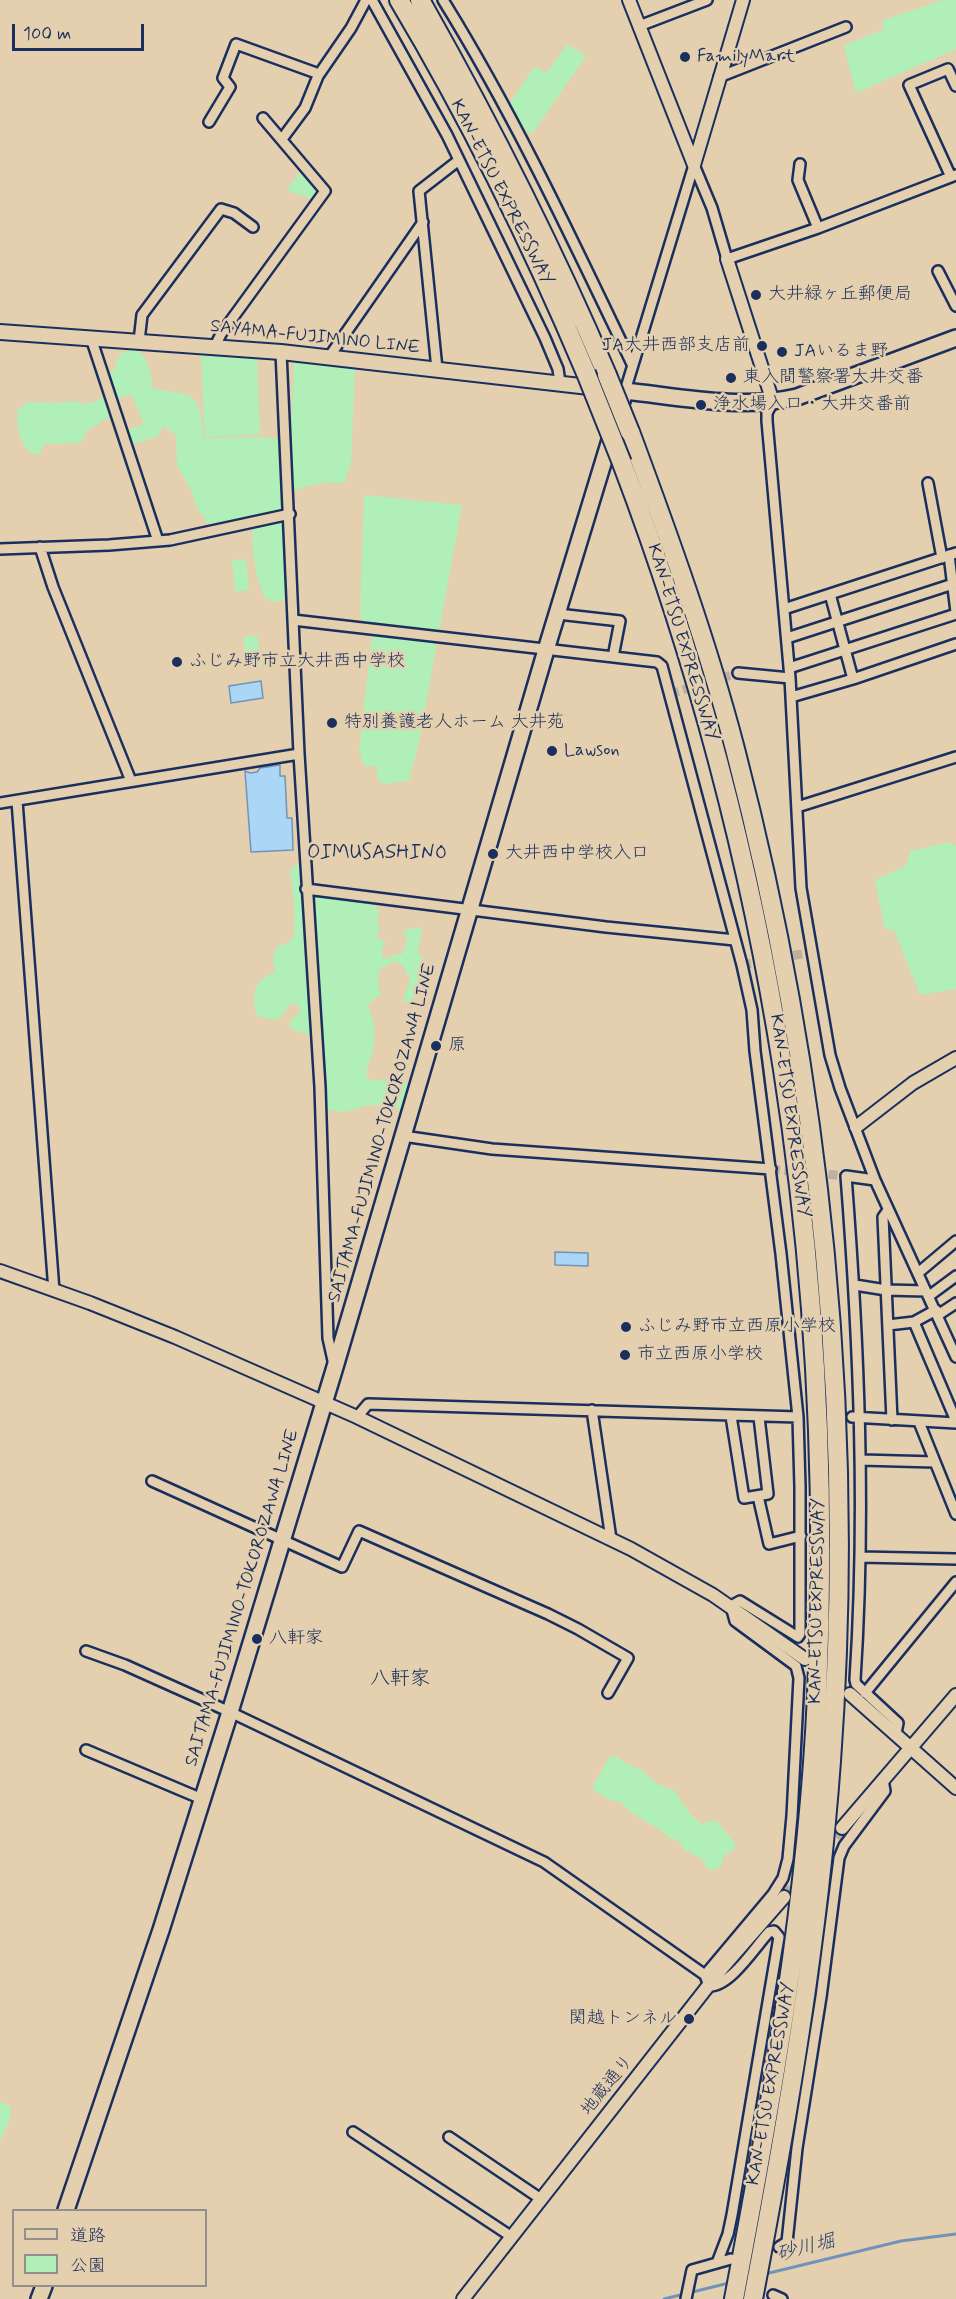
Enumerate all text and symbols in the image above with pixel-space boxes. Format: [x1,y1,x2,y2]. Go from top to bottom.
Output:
scale bar [15,12,147,50]
text: 100 m [23,22,71,46]
place label: FamilyMart [697,46,795,68]
marker: FamilyMart [678,50,692,64]
street label: KAN-ETSU EXPRESSWAY [445,96,557,290]
place label: 大井緑ヶ丘郵便局 [768,284,912,306]
marker: 大井緑ヶ丘郵便局 [749,288,763,302]
street label: SAYAMA-FUJIMINO LINE [209,316,421,360]
place label: JA大井西部支店前 [602,335,750,357]
marker: JA大井西部支店前 [755,339,769,353]
place label: JAいるま野 [794,341,888,363]
marker: JAいるま野 [775,345,789,359]
place label: 東入間警察署大井交番 [743,367,923,389]
marker: 東入間警察署大井交番 [724,371,738,385]
place label: 浄水場入口・大井交番前 [713,394,911,416]
marker: 浄水場入口・大井交番前 [694,398,708,412]
street label: KAN-ETSU EXPRESSWAY [642,541,722,745]
place label: ふじみ野市立大井西中学校 [189,651,405,673]
marker: ふじみ野市立大井西中学校 [170,655,184,669]
place label: 特別養護老人ホーム 大井苑 [344,712,565,734]
marker: 特別養護老人ホーム 大井苑 [325,716,339,730]
place label: Lawson [564,740,620,762]
marker: Lawson [545,744,559,758]
district label: OIMUSASHINO [299,842,455,866]
place label: 大井西中学校入口 [505,843,649,865]
marker: 大井西中学校入口 [486,847,500,861]
street label: SAITAMA-FUJIMINO-TOKOROZAWA LINE [324,961,442,1305]
street label: KAN-ETSU EXPRESSWAY [764,1013,814,1219]
place label: 原 [448,1035,466,1057]
marker: 原 [429,1039,443,1053]
place label: ふじみ野市立西原小学校 [638,1316,836,1338]
marker: ふじみ野市立西原小学校 [619,1320,633,1334]
place label: 市立西原小学校 [637,1344,763,1366]
marker: 市立西原小学校 [618,1348,632,1362]
street label: SAITAMA-FUJIMINO-TOKOROZAWA LINE [181,1427,305,1769]
street label: KAN-ETSU EXPRESSWAY [805,1498,831,1704]
place label: 八軒家 [269,1628,323,1650]
marker: 八軒家 [250,1632,264,1646]
district label: 八軒家 [370,1668,430,1692]
street label: KAN-ETSU EXPRESSWAY [744,1981,800,2187]
place label: 関越トンネル [569,2008,677,2030]
marker: 関越トンネル [682,2012,696,2026]
street label: 地蔵通り [577,2051,639,2121]
legend [12,2209,207,2287]
text: 道路 [70,2224,106,2248]
water label: 砂川堀 [774,2230,838,2268]
text: 公園 [70,2254,106,2278]

